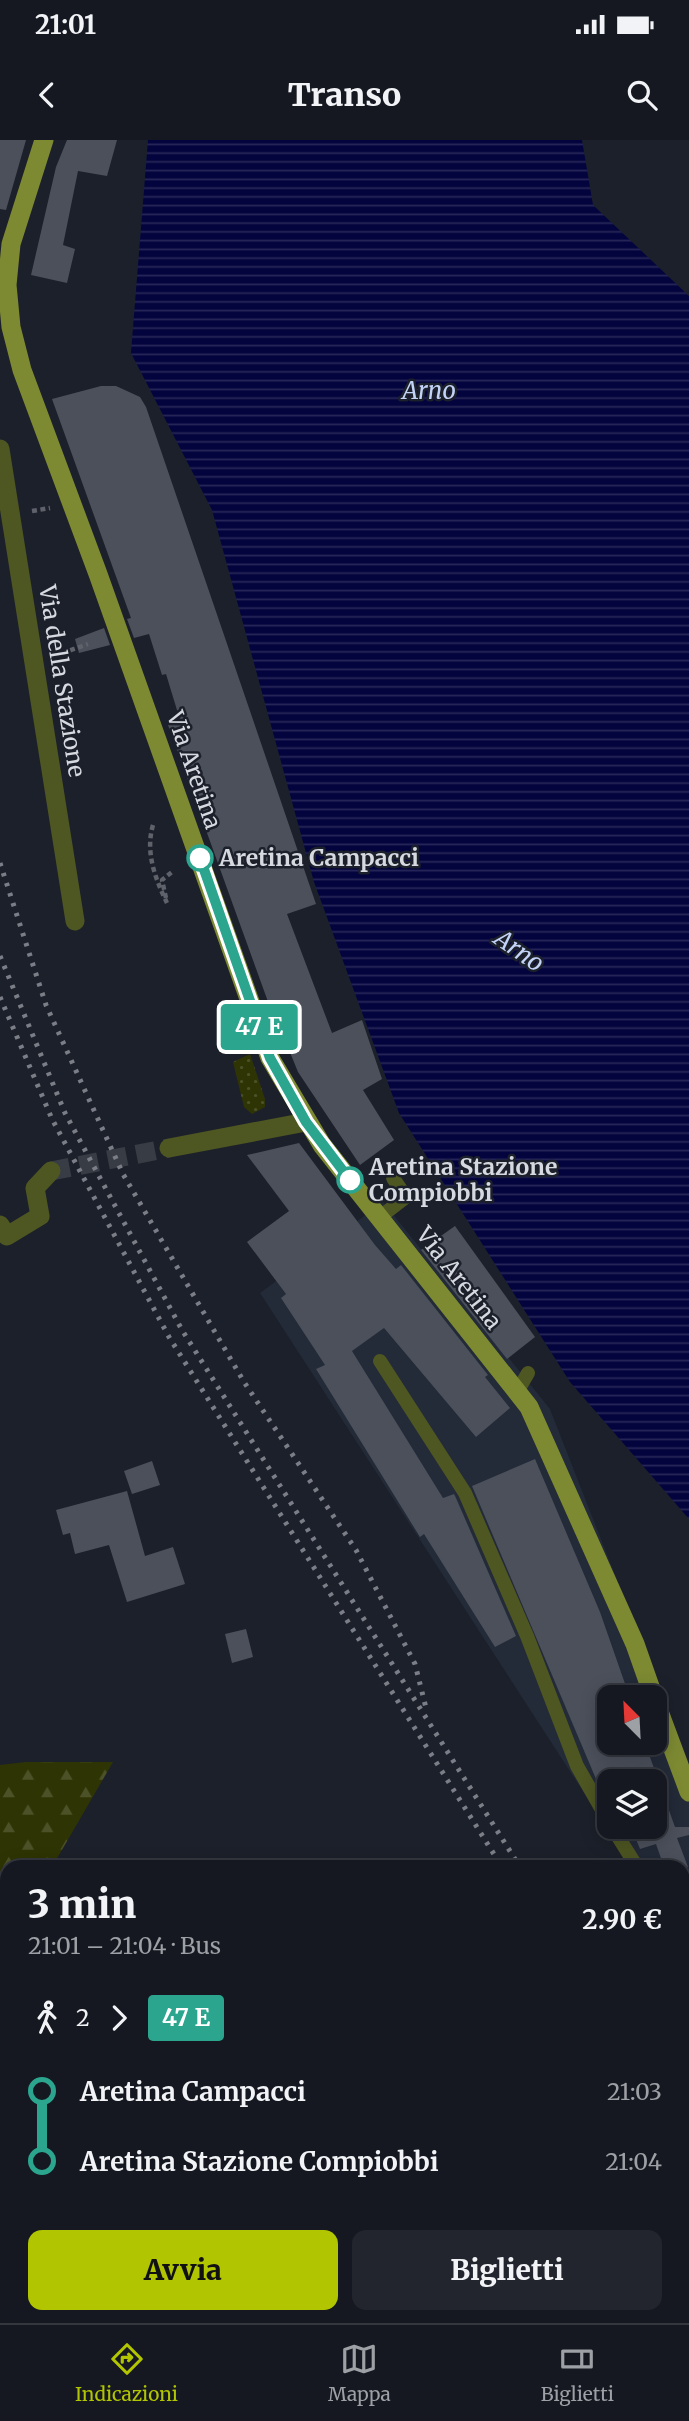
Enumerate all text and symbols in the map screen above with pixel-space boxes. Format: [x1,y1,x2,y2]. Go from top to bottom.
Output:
text: 21:01 [35,8,96,41]
text: Transo [288,75,401,115]
icon: back [28,76,66,114]
icon: search [623,76,661,114]
water label: Arno [400,375,456,406]
street label: Via della Stazione [33,582,92,779]
street label: Via Aretina [160,706,228,833]
place label: Aretina Campacci [218,843,419,872]
marker: Aretina Campacci [187,845,213,871]
water label: Arno [487,921,550,979]
line badge: 47 E [210,1004,308,1050]
text: 47 E [235,1011,283,1042]
place label: Aretina Stazione Compiobbi [368,1152,557,1207]
marker: Aretina Stazione Compiobbi [337,1167,363,1193]
street label: Via Aretina [410,1220,509,1335]
north arrow [597,1685,667,1755]
map controls [597,1685,667,1839]
button: layers [597,1769,667,1839]
text: 3 min [28,1881,136,1928]
text: 2.90 € [582,1903,662,1936]
text: 21:01 – 21:04 · Bus [28,1931,221,1960]
icon: walk [28,1999,66,2037]
icon: forward [100,1999,138,2037]
text: 47 E [162,2002,210,2033]
text: 2 [76,2003,90,2032]
text: Aretina Campacci [80,2075,306,2108]
text: 21:03 [607,2077,662,2106]
text: Aretina Stazione Compiobbi [80,2145,439,2178]
text: 21:04 [605,2147,662,2176]
button: Avvia [28,2230,338,2310]
button: Biglietti [352,2230,662,2310]
tab: Indicazioni [75,2340,178,2406]
tab: Mappa [328,2340,391,2406]
tab: Biglietti [541,2340,614,2406]

